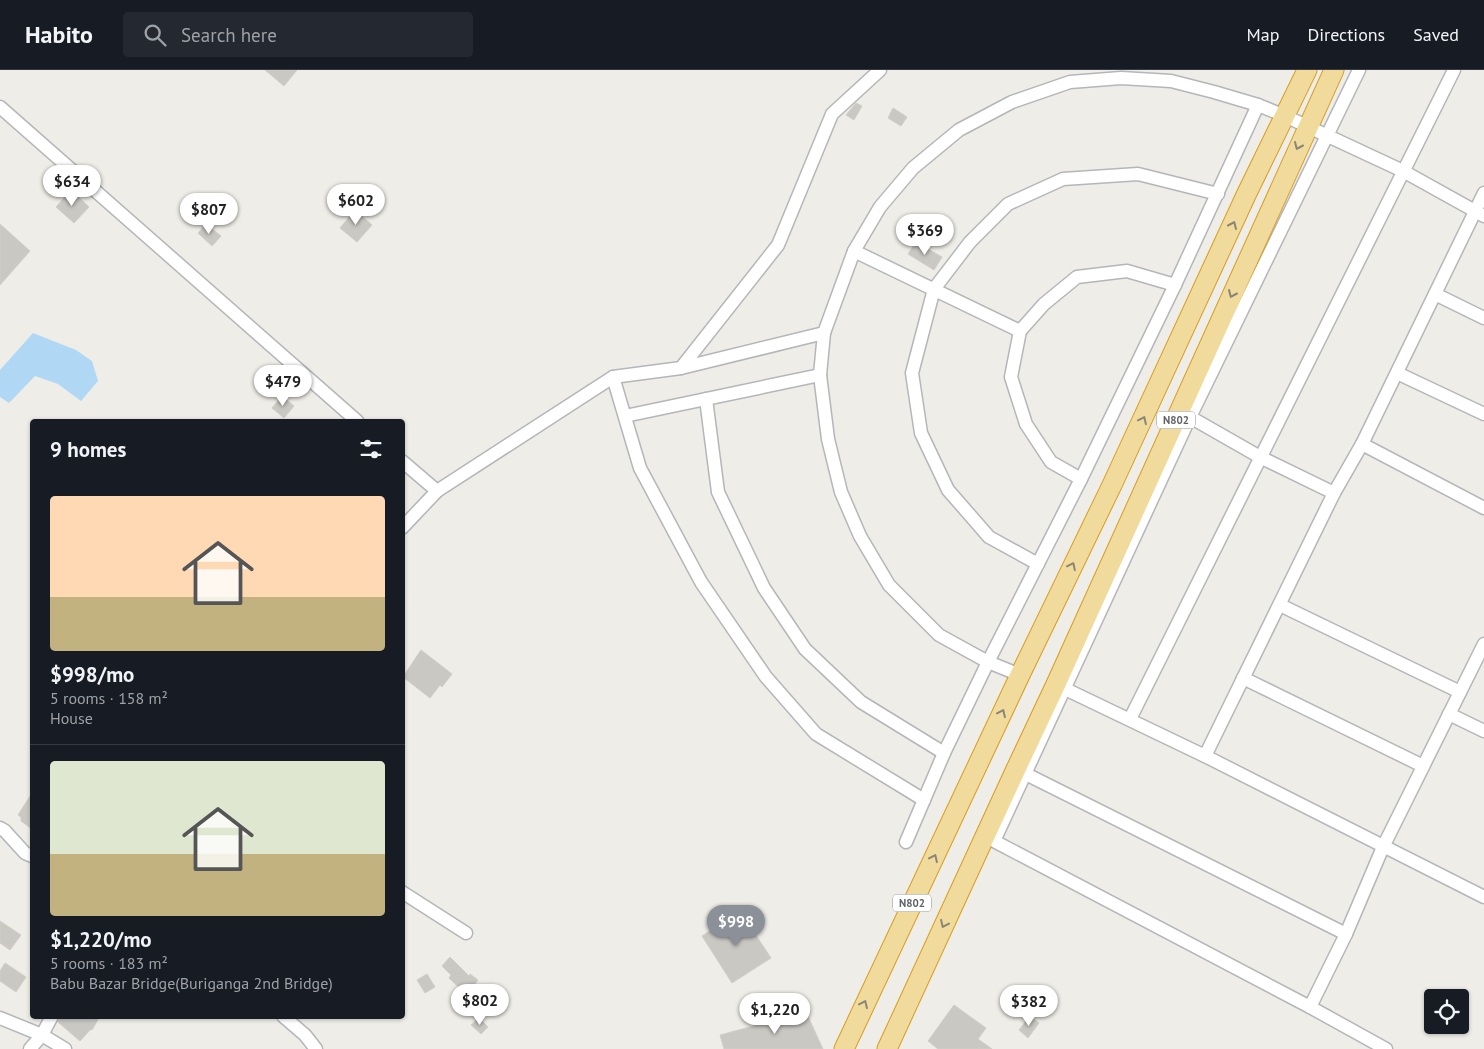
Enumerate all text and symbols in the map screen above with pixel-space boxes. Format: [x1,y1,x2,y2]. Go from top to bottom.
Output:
search box [123,12,473,57]
text: Habito [25,19,93,50]
icon: search [141,21,169,49]
text: Search here [181,23,277,47]
text: Map [1247,23,1279,46]
text: Directions [1307,23,1385,46]
text: Saved [1413,23,1459,46]
one-way arrow [1294,141,1305,150]
pin: $634 [42,164,102,207]
text: $634 [54,171,90,191]
pin: $602 [326,184,386,226]
text: $602 [338,190,374,210]
pin: $807 [179,192,239,235]
text: $807 [191,199,227,219]
pin: $369 [895,214,955,256]
text: $369 [907,220,943,240]
one-way arrow [1227,221,1237,230]
one-way arrow [1228,289,1238,298]
pin: $479 [253,364,313,407]
text: $479 [265,371,301,391]
road number: N802 [1157,412,1195,428]
one-way arrow [1136,416,1147,425]
icon: filters [357,435,385,463]
text: 9 homes [50,436,126,463]
icon: home [173,528,263,618]
one-way arrow [1066,562,1077,571]
text: $998/mo [50,661,134,688]
text: 5 rooms · 158 m² [50,688,168,708]
text: House [50,708,93,728]
one-way arrow [996,709,1006,718]
icon: home [173,794,263,884]
one-way arrow [928,854,938,863]
road number: N802 [893,894,931,911]
pin: $998 [706,904,766,947]
text: $998 [718,911,754,931]
one-way arrow [940,919,951,928]
text: $1,220/mo [50,926,152,953]
text: 5 rooms · 183 m² [50,953,168,973]
text: Babu Bazar Bridge(Buriganga 2nd Bridge) [50,973,333,993]
pin: $802 [450,984,510,1026]
pin: $382 [999,984,1059,1027]
map controls [1424,989,1469,1034]
button: locate [1424,989,1469,1034]
text: $802 [462,990,498,1010]
text: $382 [1011,991,1047,1011]
pin: $1,220 [734,992,816,1035]
text: $1,220 [750,999,800,1019]
one-way arrow [858,1001,868,1010]

